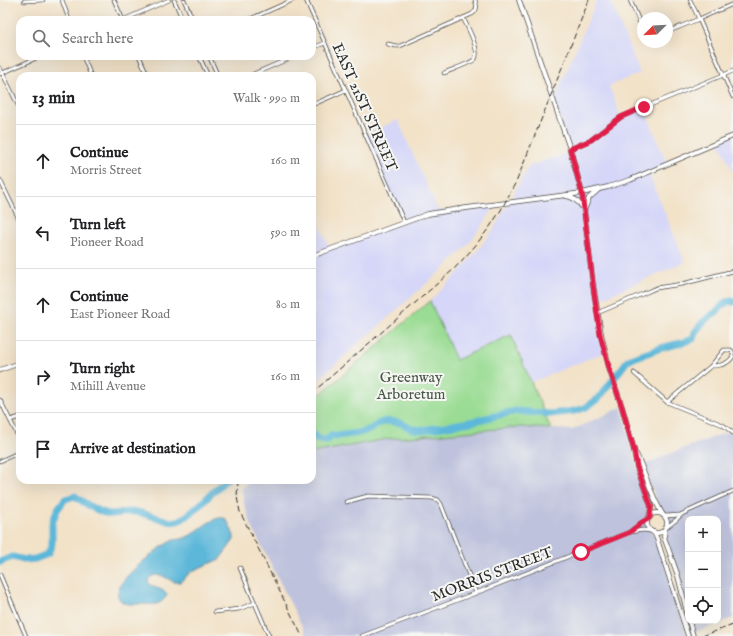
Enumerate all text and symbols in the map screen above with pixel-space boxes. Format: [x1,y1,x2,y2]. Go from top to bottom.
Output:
north arrow [637,12,673,48]
search box [16,16,316,60]
icon: search [30,27,52,49]
text: Search here [62,29,133,48]
street label: EAST 21ST STREET [328,40,401,174]
text: 13 min [32,88,75,109]
text: Walk · 990 m [233,90,300,107]
route end [635,98,653,116]
text: Continue [70,143,128,162]
icon: ahead [32,150,54,172]
text: 160 m [270,152,300,169]
text: Morris Street [70,162,142,179]
text: Turn left [70,215,126,234]
icon: left [32,222,54,244]
text: 590 m [270,224,300,241]
text: Pioneer Road [70,234,144,251]
text: Continue [70,287,128,306]
icon: ahead [32,294,54,316]
text: 80 m [276,296,300,313]
text: East Pioneer Road [70,306,170,323]
text: Turn right [70,359,135,378]
icon: right [32,366,54,388]
text: 160 m [270,368,300,385]
park label: Greenway Arboretum [376,368,446,404]
text: Mihill Avenue [70,378,146,395]
icon: arrive [32,438,54,460]
text: Arrive at destination [70,439,196,458]
map controls [685,516,721,624]
button: + [685,516,721,552]
street label: MORRIS STREET [429,543,555,606]
route start [572,543,590,561]
button: − [685,552,721,588]
button: locate [685,588,721,624]

